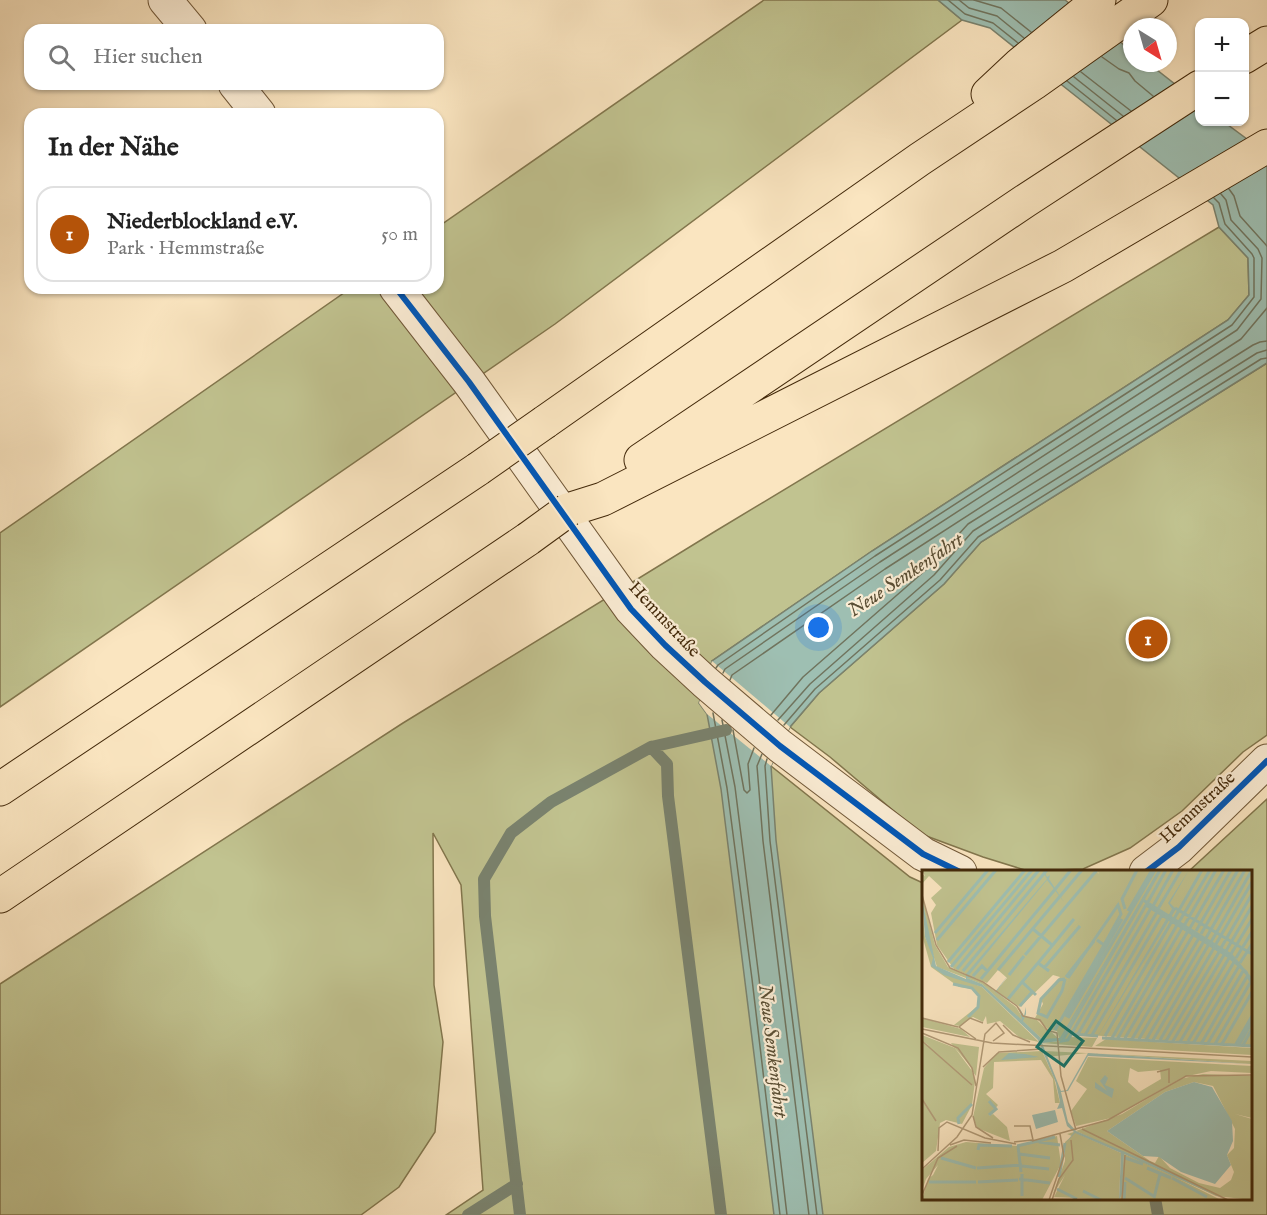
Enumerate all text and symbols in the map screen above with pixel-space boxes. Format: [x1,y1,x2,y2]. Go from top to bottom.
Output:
north arrow [1123,18,1177,72]
map controls [1195,18,1249,126]
button: + [1195,18,1249,72]
search box [24,24,444,90]
icon: search [45,41,78,74]
text: Hier suchen [93,43,203,71]
button: − [1195,72,1249,126]
text: In der Nähe [48,131,179,164]
text: Niederblockland e.V. [107,208,298,236]
text: 1 [66,222,73,247]
text: 50 m [381,222,418,247]
text: Park · Hemmstraße [107,236,265,261]
water label: Neue Semkenfahrt [843,527,970,623]
street label: Hemmstraße [623,577,705,663]
your location [804,613,833,642]
pin: 1 [1128,616,1168,662]
street label: Hemmstraße [1155,767,1241,849]
inset map [922,870,1252,1200]
water label: Neue Semkenfahrt [752,983,793,1121]

